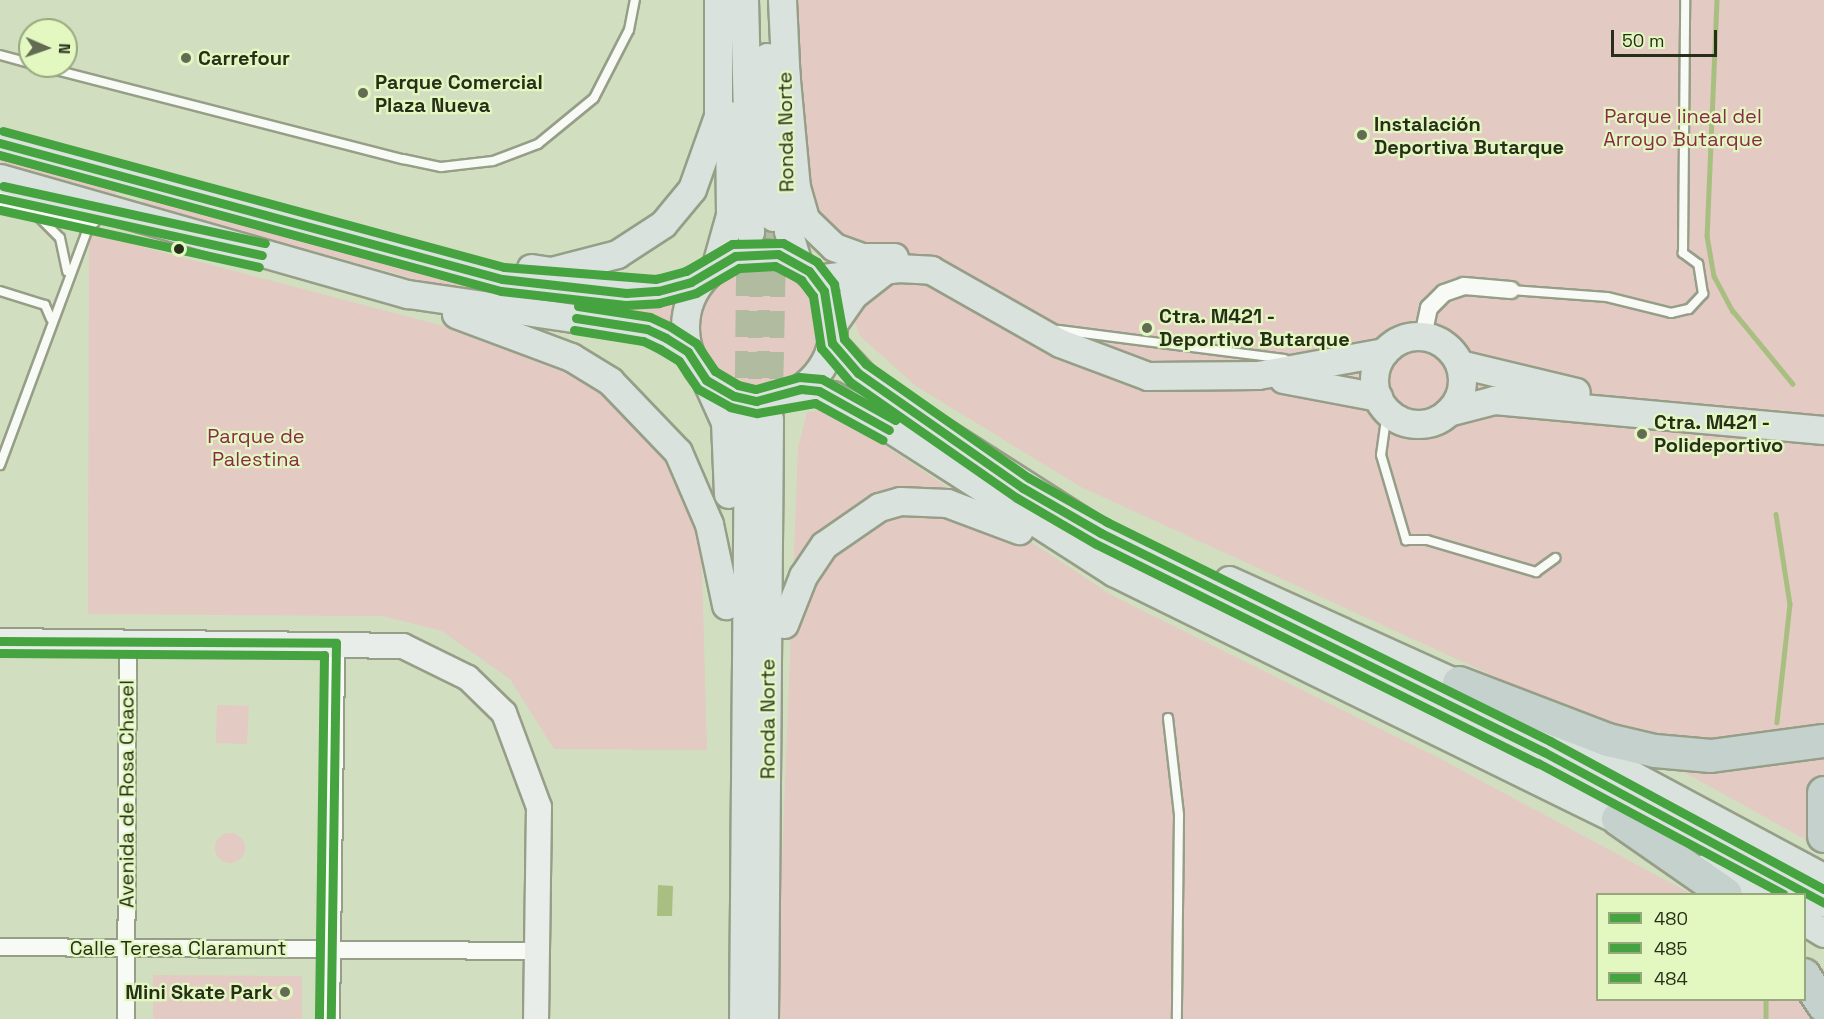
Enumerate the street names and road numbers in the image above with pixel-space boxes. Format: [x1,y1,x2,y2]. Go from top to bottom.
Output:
street label: Ronda Norte [773,71,799,193]
street label: Ronda Norte [756,659,780,779]
street label: Avenida de Rosa Chacel [115,680,139,908]
street label: Calle Teresa Claramunt [69,936,287,960]

